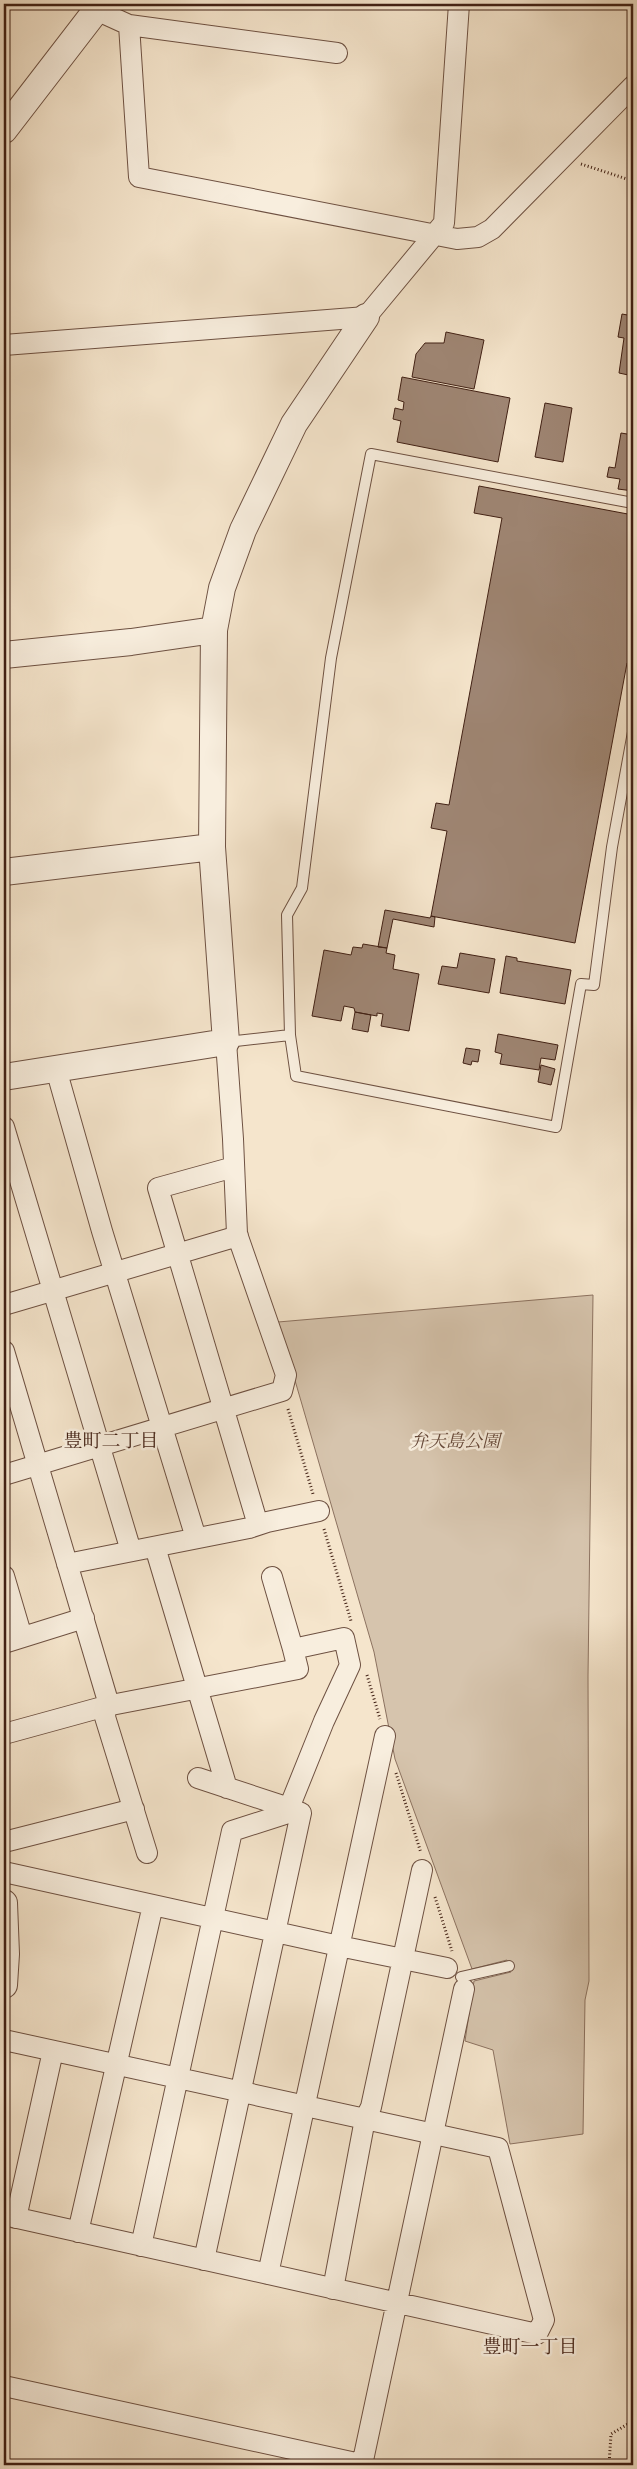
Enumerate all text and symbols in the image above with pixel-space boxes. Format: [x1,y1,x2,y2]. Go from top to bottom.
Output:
district label: 豊町二丁目 [63,1429,159,1456]
park label: 弁天島公園 [410,1430,503,1456]
district label: 豊町一丁目 [482,2335,578,2362]

